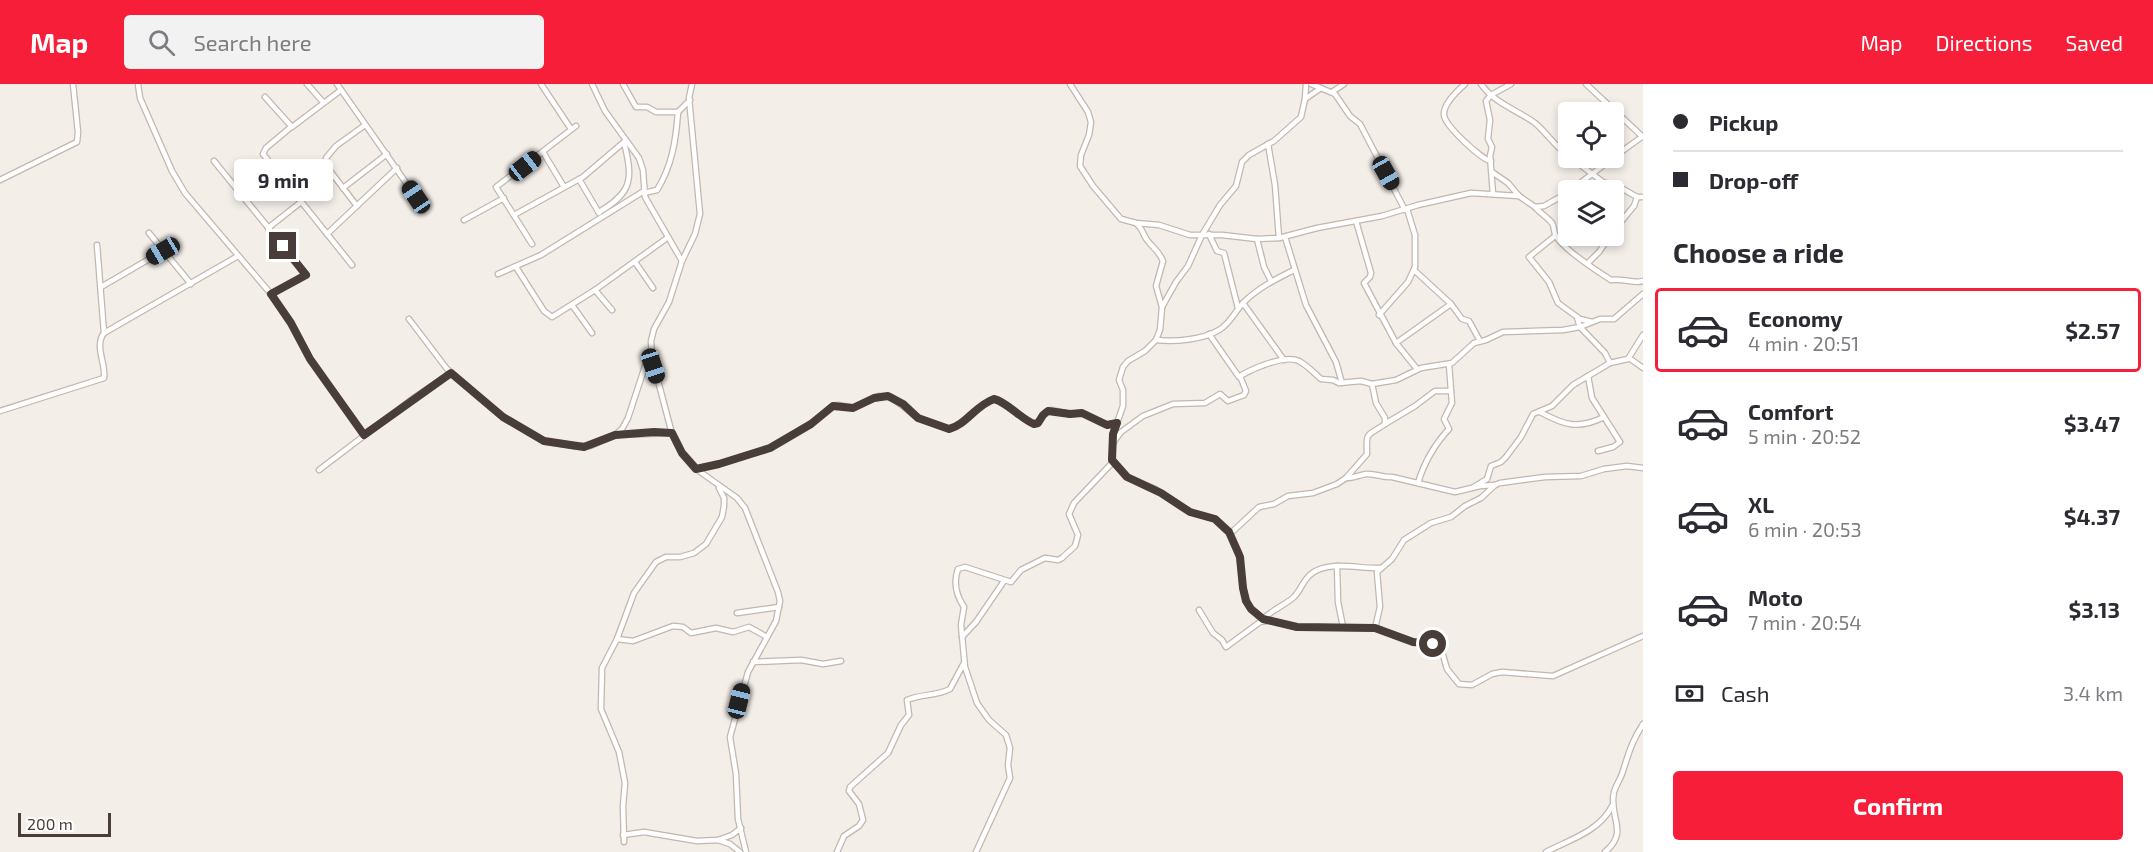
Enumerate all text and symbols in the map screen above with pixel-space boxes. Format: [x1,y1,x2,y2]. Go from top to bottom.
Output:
search box [124,15,544,69]
text: Map [30,25,88,59]
icon: search [145,26,178,59]
text: Search here [193,29,312,55]
text: Map [1860,30,1903,55]
text: Directions [1936,30,2032,55]
text: Saved [2065,30,2123,55]
map controls [1558,102,1624,246]
button: locate [1558,102,1624,168]
text: Pickup [1709,109,1778,135]
car [505,148,545,184]
car [1369,153,1403,193]
callout: 9 min [234,159,332,201]
text: Drop-off [1709,167,1798,193]
text: 9 min [258,168,309,192]
car [398,177,434,217]
button: layers [1558,180,1624,246]
route end [269,232,296,259]
car [143,234,183,268]
text: Choose a ride [1673,236,1844,268]
icon: car [1676,303,1730,357]
text: Economy [1748,305,1843,331]
text: $2.57 [2065,317,2120,343]
text: 4 min · 20:51 [1748,331,1859,355]
car [639,346,667,386]
icon: car [1676,396,1730,450]
text: Comfort [1748,398,1833,424]
text: $3.47 [2064,410,2120,436]
text: 5 min · 20:52 [1748,424,1861,448]
icon: car [1676,489,1730,543]
text: XL [1748,491,1774,517]
text: $4.37 [2064,503,2120,529]
text: 6 min · 20:53 [1748,517,1862,541]
icon: car [1676,582,1730,636]
text: Moto [1748,584,1803,610]
text: $3.13 [2068,596,2120,622]
text: 7 min · 20:54 [1748,610,1861,634]
route start [1419,630,1446,657]
icon: cash [1673,677,1706,710]
text: Cash [1721,680,1770,706]
car [726,681,752,721]
text: 3.4 km [2063,681,2123,705]
button: Confirm [1673,771,2123,840]
scale bar [18,810,111,838]
text: 200 m [27,814,73,833]

